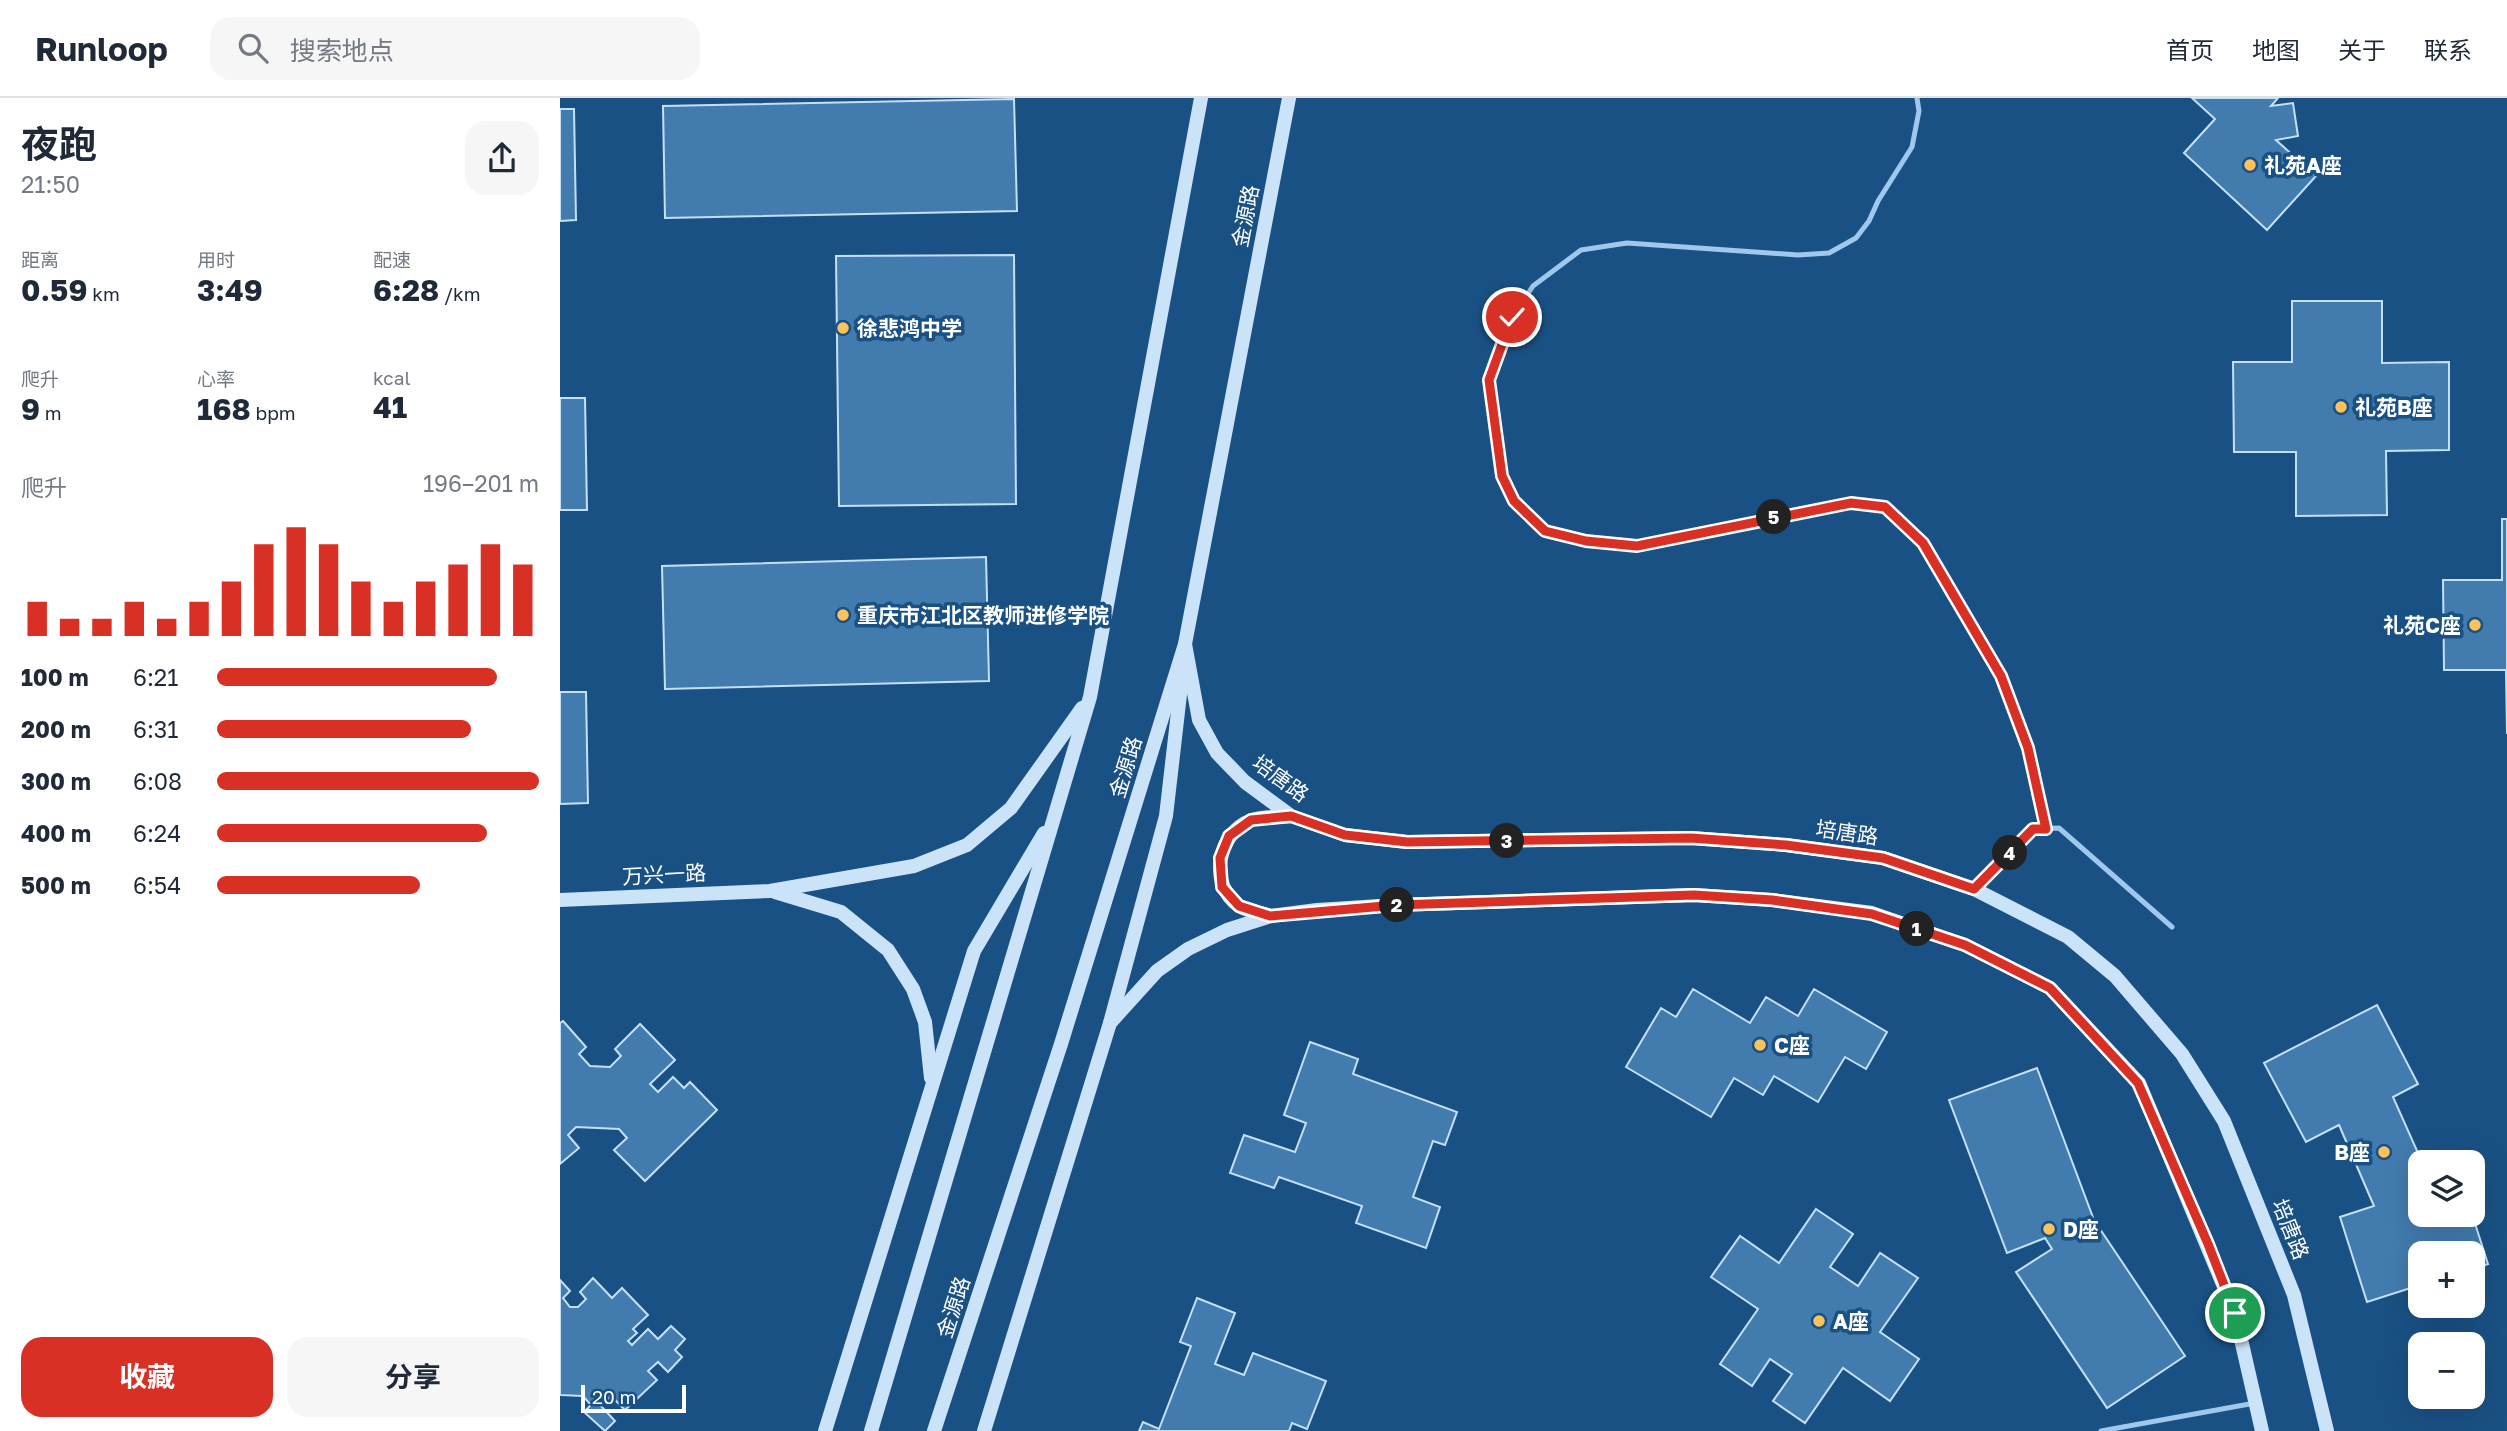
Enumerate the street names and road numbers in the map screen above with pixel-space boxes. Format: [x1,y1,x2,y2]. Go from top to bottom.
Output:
street label: 金源路 [1226,183,1264,249]
street label: 金源路 [1103,733,1147,801]
street label: 培唐路 [1248,749,1314,807]
street label: 培唐路 [1814,815,1880,849]
street label: 万兴一路 [621,859,707,889]
street label: 培唐路 [2267,1195,2315,1263]
street label: 金源路 [931,1273,975,1341]

